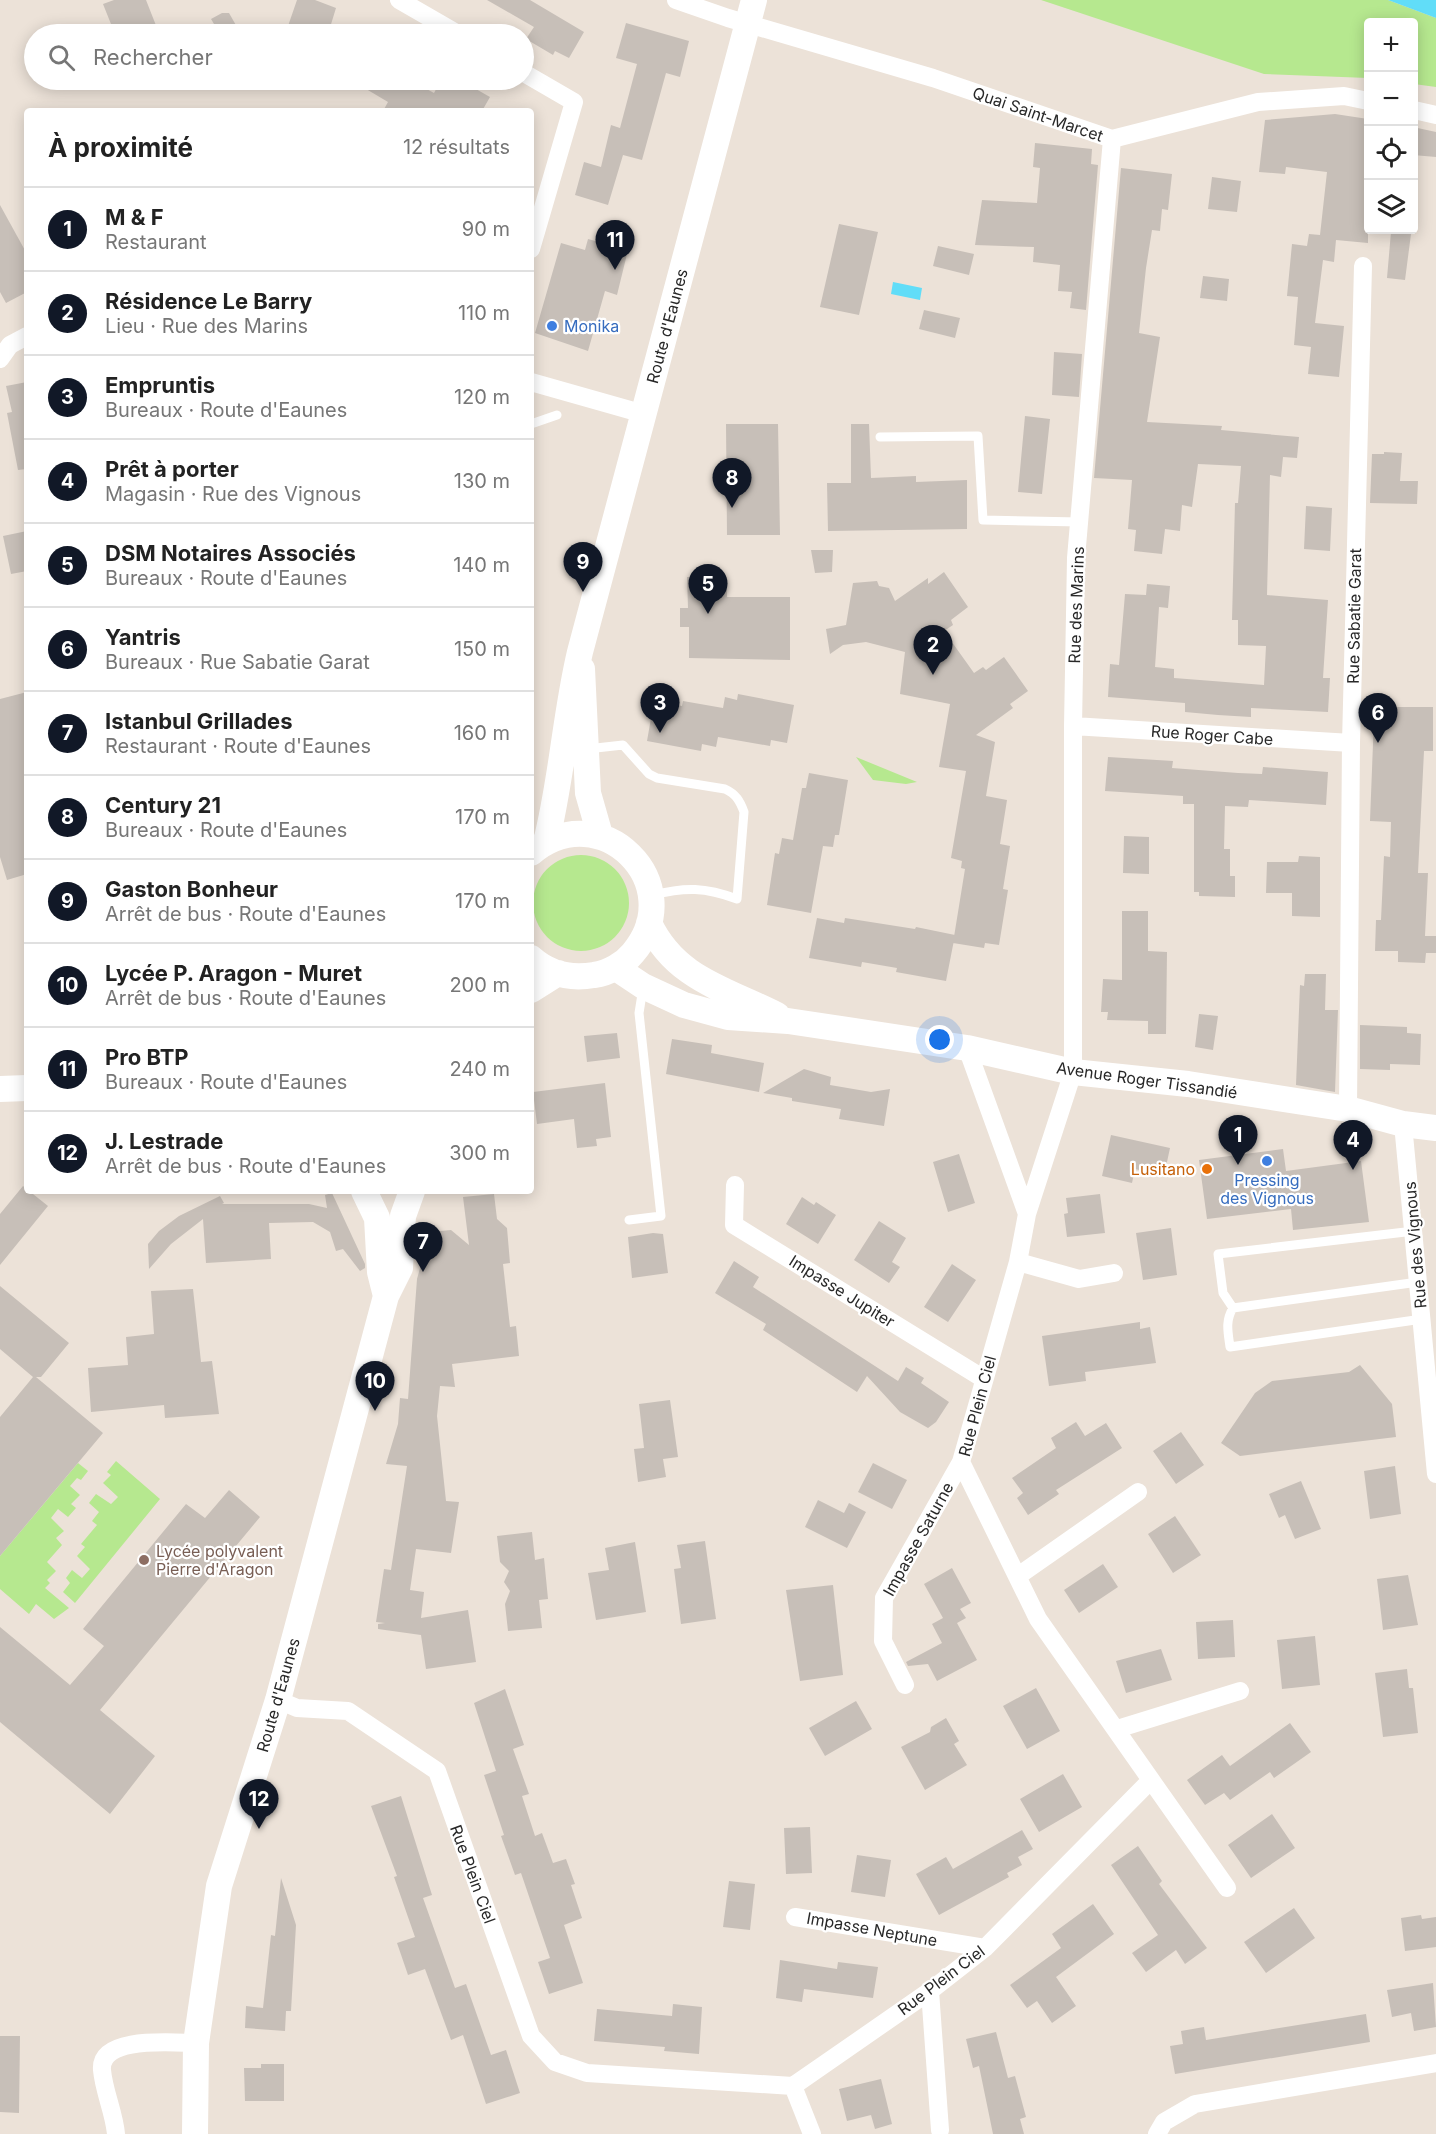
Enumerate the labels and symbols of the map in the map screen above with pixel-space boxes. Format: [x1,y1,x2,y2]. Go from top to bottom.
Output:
street label: Quai Saint-Marcet [970,82,1106,146]
pin: 11 [596,220,634,270]
street label: Route d'Eaunes [642,266,692,386]
place label: Monika [564,316,619,336]
marker: Monika [545,319,559,333]
pin: 8 [712,458,752,508]
pin: 9 [564,542,602,592]
street label: Rue des Marins [1064,546,1088,664]
street label: Rue Sabatie Garat [1343,548,1365,684]
pin: 5 [688,564,728,614]
pin: 2 [914,626,952,675]
pin: 3 [640,684,680,733]
pin: 6 [1358,694,1398,743]
street label: Rue Roger Cabe [1150,721,1274,749]
your location [925,1025,954,1054]
street label: Avenue Roger Tissandié [1055,1057,1239,1103]
pin: 1 [1218,1116,1258,1165]
pin: 4 [1334,1120,1372,1170]
marker: Pressing des Vignous [1260,1154,1274,1168]
place label: Lusitano [1131,1159,1195,1179]
marker: Lusitano [1200,1162,1214,1176]
place label: Pressing des Vignous [1220,1170,1314,1208]
street label: Rue des Vignous [1399,1181,1431,1309]
pin: 7 [404,1222,442,1272]
street label: Impasse Jupiter [786,1251,898,1331]
street label: Rue Plein Ciel [954,1353,1000,1459]
pin: 10 [356,1362,394,1411]
street label: Impasse Saturne [878,1479,958,1599]
place label: Lycée polyvalent Pierre d'Aragon [156,1541,283,1579]
marker: Lycée polyvalent Pierre d'Aragon [137,1553,151,1567]
street label: Route d'Eaunes [252,1636,304,1754]
pin: 12 [240,1780,278,1829]
street label: Rue Plein Ciel [446,1822,500,1926]
street label: Impasse Neptune [805,1908,939,1950]
street label: Rue Plein Ciel [894,1941,988,2019]

